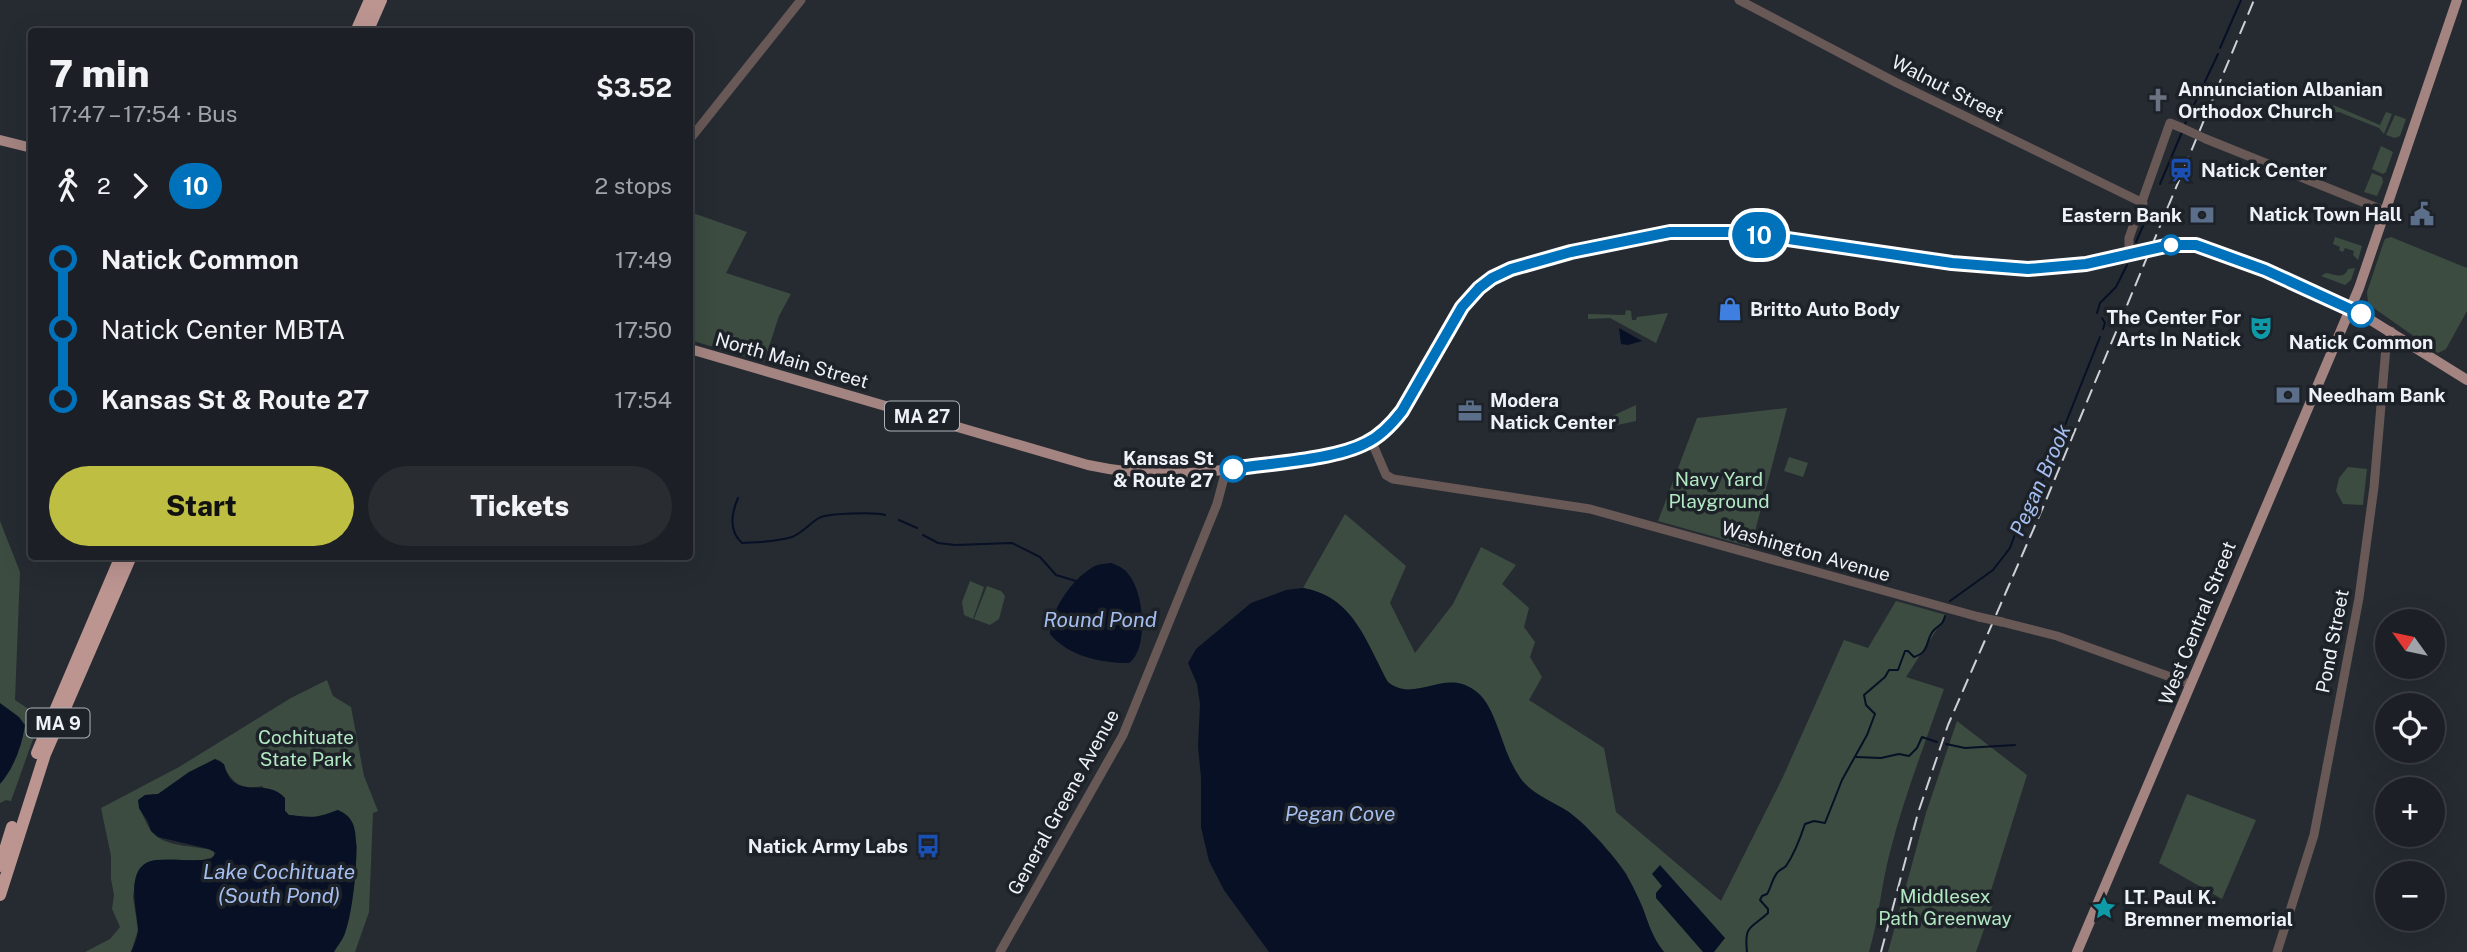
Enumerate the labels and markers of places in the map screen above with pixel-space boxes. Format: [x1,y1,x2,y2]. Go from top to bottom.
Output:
place label: Annunciation Albanian Orthodox Church [2178,78,2383,122]
church icon: Annunciation Albanian Orthodox Church [2144,86,2172,114]
station icon: Natick Center [2167,156,2195,184]
place label: Natick Center [2201,159,2327,181]
public building icon: Natick Town Hall [2408,200,2436,228]
bank icon: Eastern Bank [2188,201,2216,229]
place label: Natick Town Hall [2249,203,2402,225]
place label: Eastern Bank [2061,204,2182,226]
unlabelled marker [2161,235,2181,255]
shop icon: Britto Auto Body [1716,295,1744,323]
place label: Britto Auto Body [1750,298,1900,320]
marker: Natick Common [2348,301,2374,327]
place label: The Center For Arts In Natick [2107,306,2241,350]
theatre icon: The Center For Arts In Natick [2247,314,2275,342]
place label: Natick Common [2289,331,2433,353]
bank icon: Needham Bank [2274,381,2302,409]
place label: Needham Bank [2308,384,2445,406]
place label: Modera Natick Center [1490,389,1616,433]
office icon: Modera Natick Center [1456,397,1484,425]
place label: Kansas St & Route 27 [1113,447,1214,491]
marker: Kansas St & Route 27 [1220,456,1246,482]
bus stop icon: Natick Army Labs [914,832,942,860]
place label: Natick Army Labs [748,835,908,857]
place label: LT. Paul K. Bremner memorial [2124,886,2293,930]
place icon: LT. Paul K. Bremner memorial [2090,894,2118,922]

